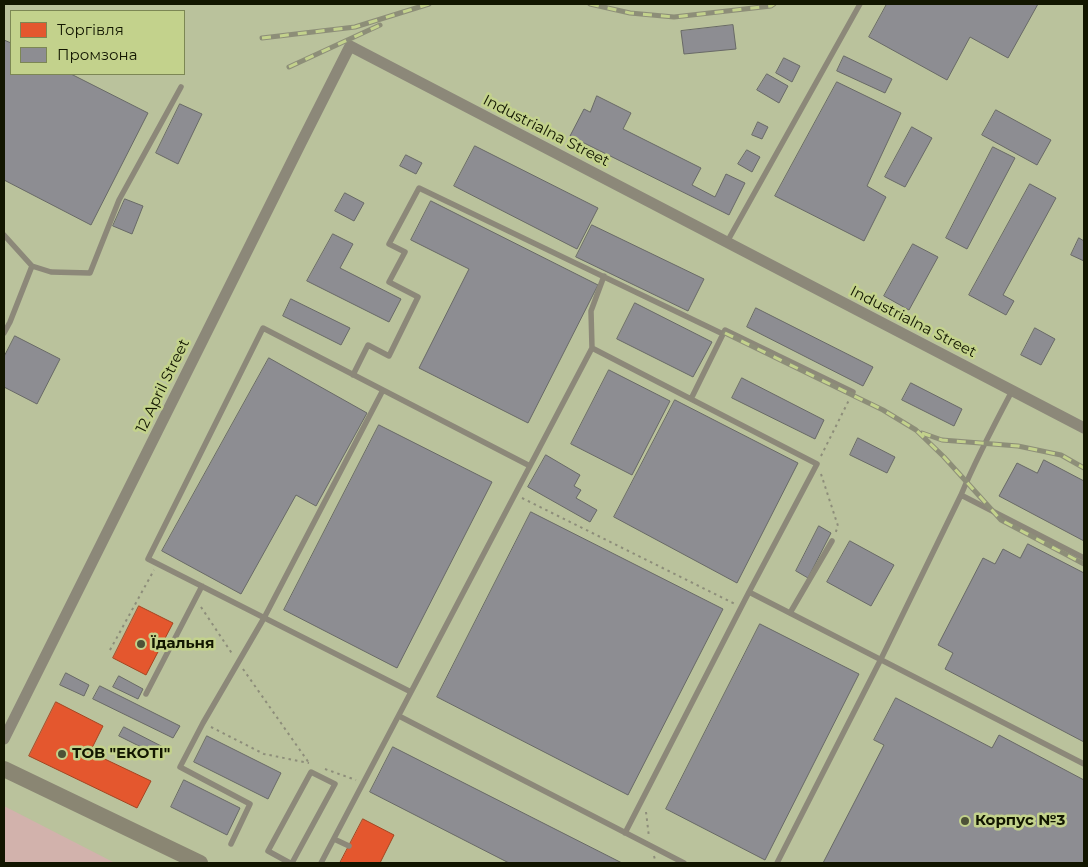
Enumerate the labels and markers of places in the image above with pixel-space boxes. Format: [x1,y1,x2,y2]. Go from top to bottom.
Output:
place label: Їдальня [151,635,214,653]
marker: Їдальня [135,638,147,650]
place label: ТОВ "ЕКОТI" [72,745,170,763]
marker: ТОВ "ЕКОТI" [56,748,68,760]
place label: Корпус №3 [975,812,1065,830]
marker: Корпус №3 [959,815,971,827]

